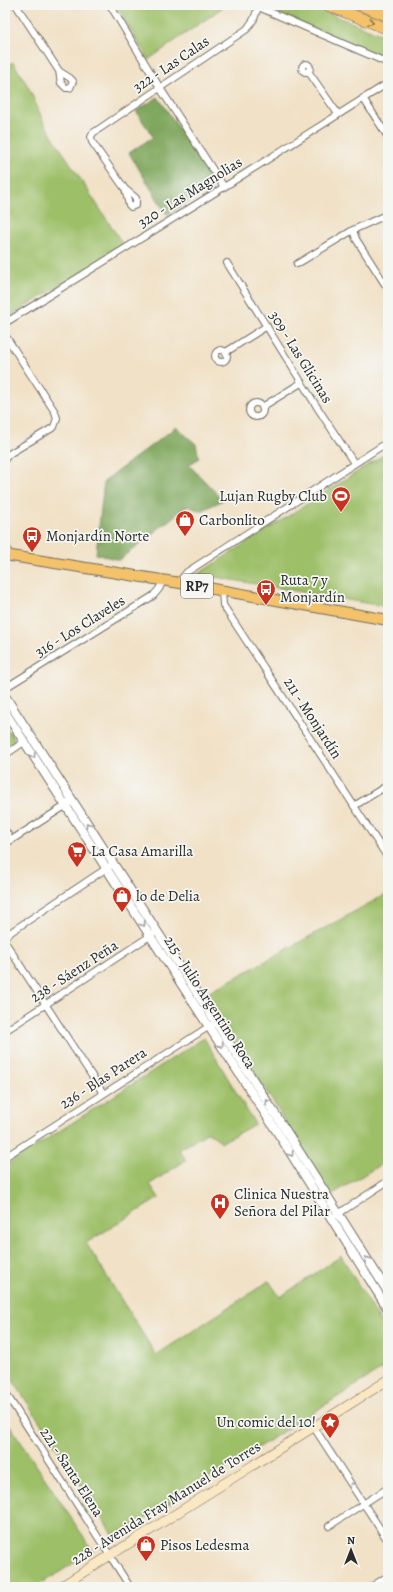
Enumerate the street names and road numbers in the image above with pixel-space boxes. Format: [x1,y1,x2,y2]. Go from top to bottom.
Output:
street label: 322 - Las Calas [129,31,213,97]
street label: 320 - Las Magnolias [134,152,246,232]
street label: 309 - Las Glicinas [265,307,337,407]
road number: RP7 [181,574,213,598]
street label: 316 - Los Claveles [31,590,129,662]
street label: 211 - Monjardín [279,673,347,763]
street label: 215 - Julio Argentino Roca [160,932,260,1072]
street label: 238 - Sáenz Peña [26,935,122,1007]
street label: 236 - Blas Parera [56,1042,150,1114]
street label: 221 - Santa Elena [36,1424,108,1520]
street label: 228 - Avenida Fray Manuel de Torres [67,1436,265,1570]

